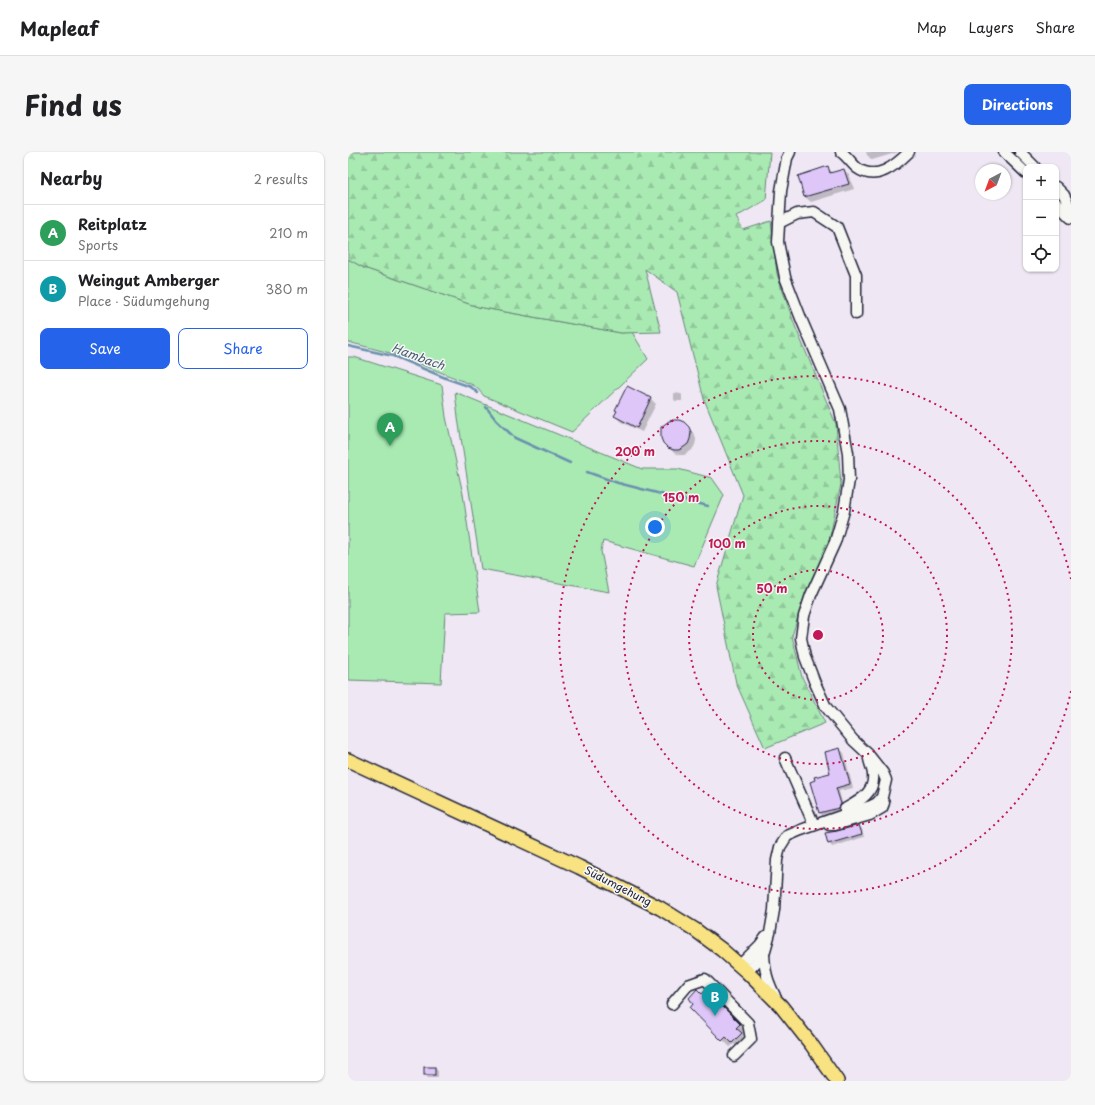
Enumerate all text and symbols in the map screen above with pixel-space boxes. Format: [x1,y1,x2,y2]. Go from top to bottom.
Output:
text: Mapleaf [20,14,98,42]
text: Map [917,17,947,38]
text: Layers [969,17,1014,38]
text: Share [1036,17,1075,38]
text: Find us [24,83,122,126]
button: Directions [964,84,1071,125]
north arrow [975,164,1011,200]
map controls [1023,164,1059,272]
button: + [1023,164,1059,200]
text: Nearby [40,165,102,191]
text: 2 results [254,169,308,188]
button: − [1023,200,1059,236]
text: Reitplatz [78,212,147,235]
text: A [48,223,58,242]
text: 210 m [269,223,308,242]
text: Sports [78,235,118,254]
button: locate [1023,236,1059,272]
text: Weingut Amberger [78,268,220,291]
text: B [49,279,57,298]
text: 380 m [265,279,308,298]
text: Place · Südumgehung [78,291,210,310]
button: Save [40,328,170,369]
button: Share [178,328,308,369]
water label: Hambach [389,338,448,374]
pin: A [377,413,403,446]
text: 200 m [615,442,655,460]
text: 150 m [663,488,699,506]
your location [645,517,665,537]
text: 100 m [708,534,746,552]
text: 50 m [756,579,788,597]
centre of rings [811,628,825,642]
street label: Südumgehung [582,861,655,910]
pin: B [702,983,728,1016]

